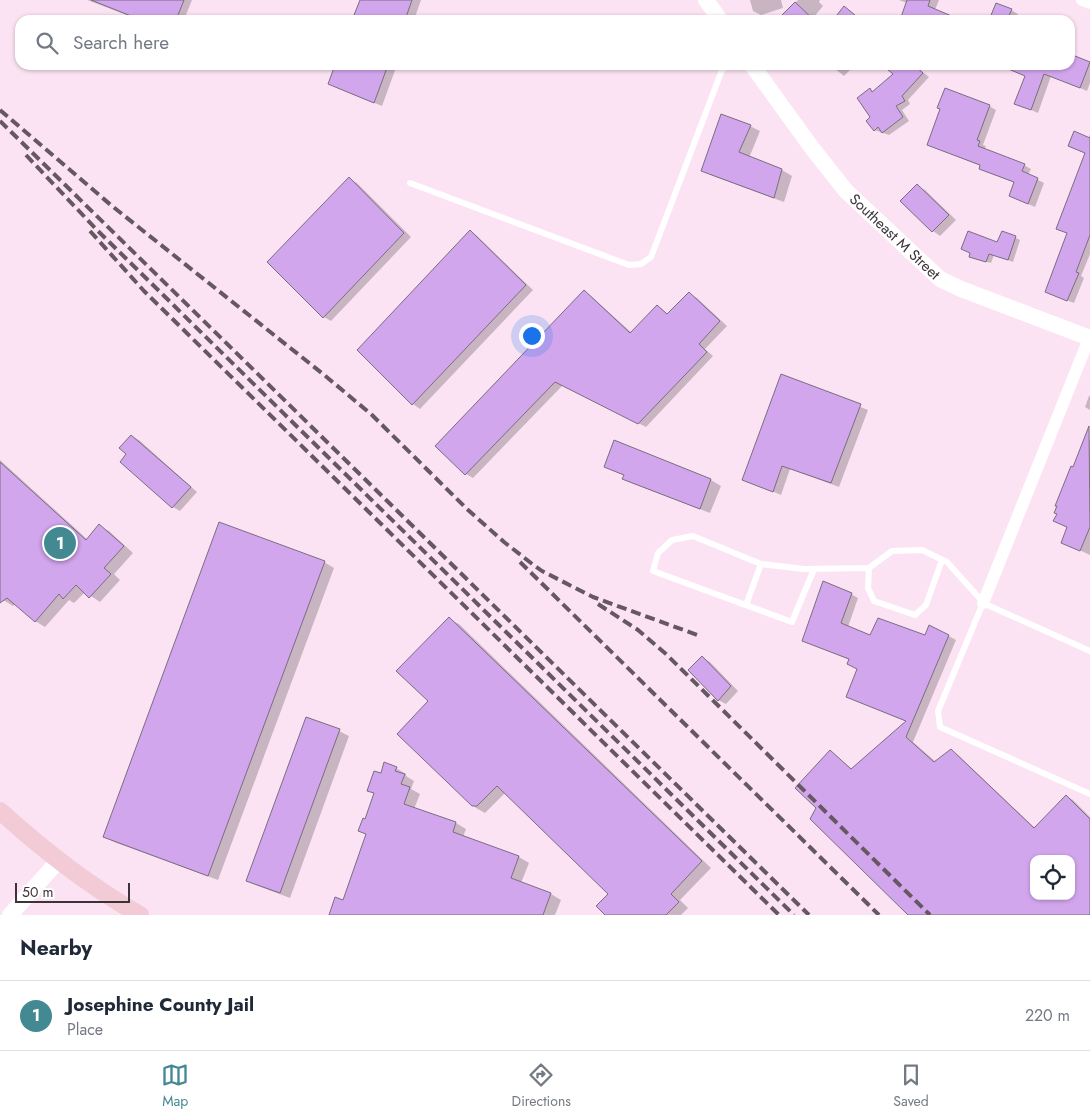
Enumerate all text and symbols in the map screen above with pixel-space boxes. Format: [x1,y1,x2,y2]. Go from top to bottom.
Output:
search box [15,15,1075,70]
icon: search [33,29,61,57]
text: Search here [73,29,169,56]
street label: Southeast M Street [844,188,945,285]
your location [519,323,545,349]
pin: 1 [44,524,76,562]
map controls [1030,855,1075,900]
button: locate [1030,855,1075,900]
scale bar [15,880,130,903]
text: 50 m [22,882,53,902]
text: Nearby [20,933,92,963]
text: Josephine County Jail [67,991,254,1018]
text: 1 [32,1004,40,1027]
text: 220 m [1025,1004,1070,1027]
text: Place [67,1018,103,1041]
tab: Map [161,1061,189,1111]
tab: Directions [512,1061,571,1111]
tab: Saved [893,1061,929,1111]

